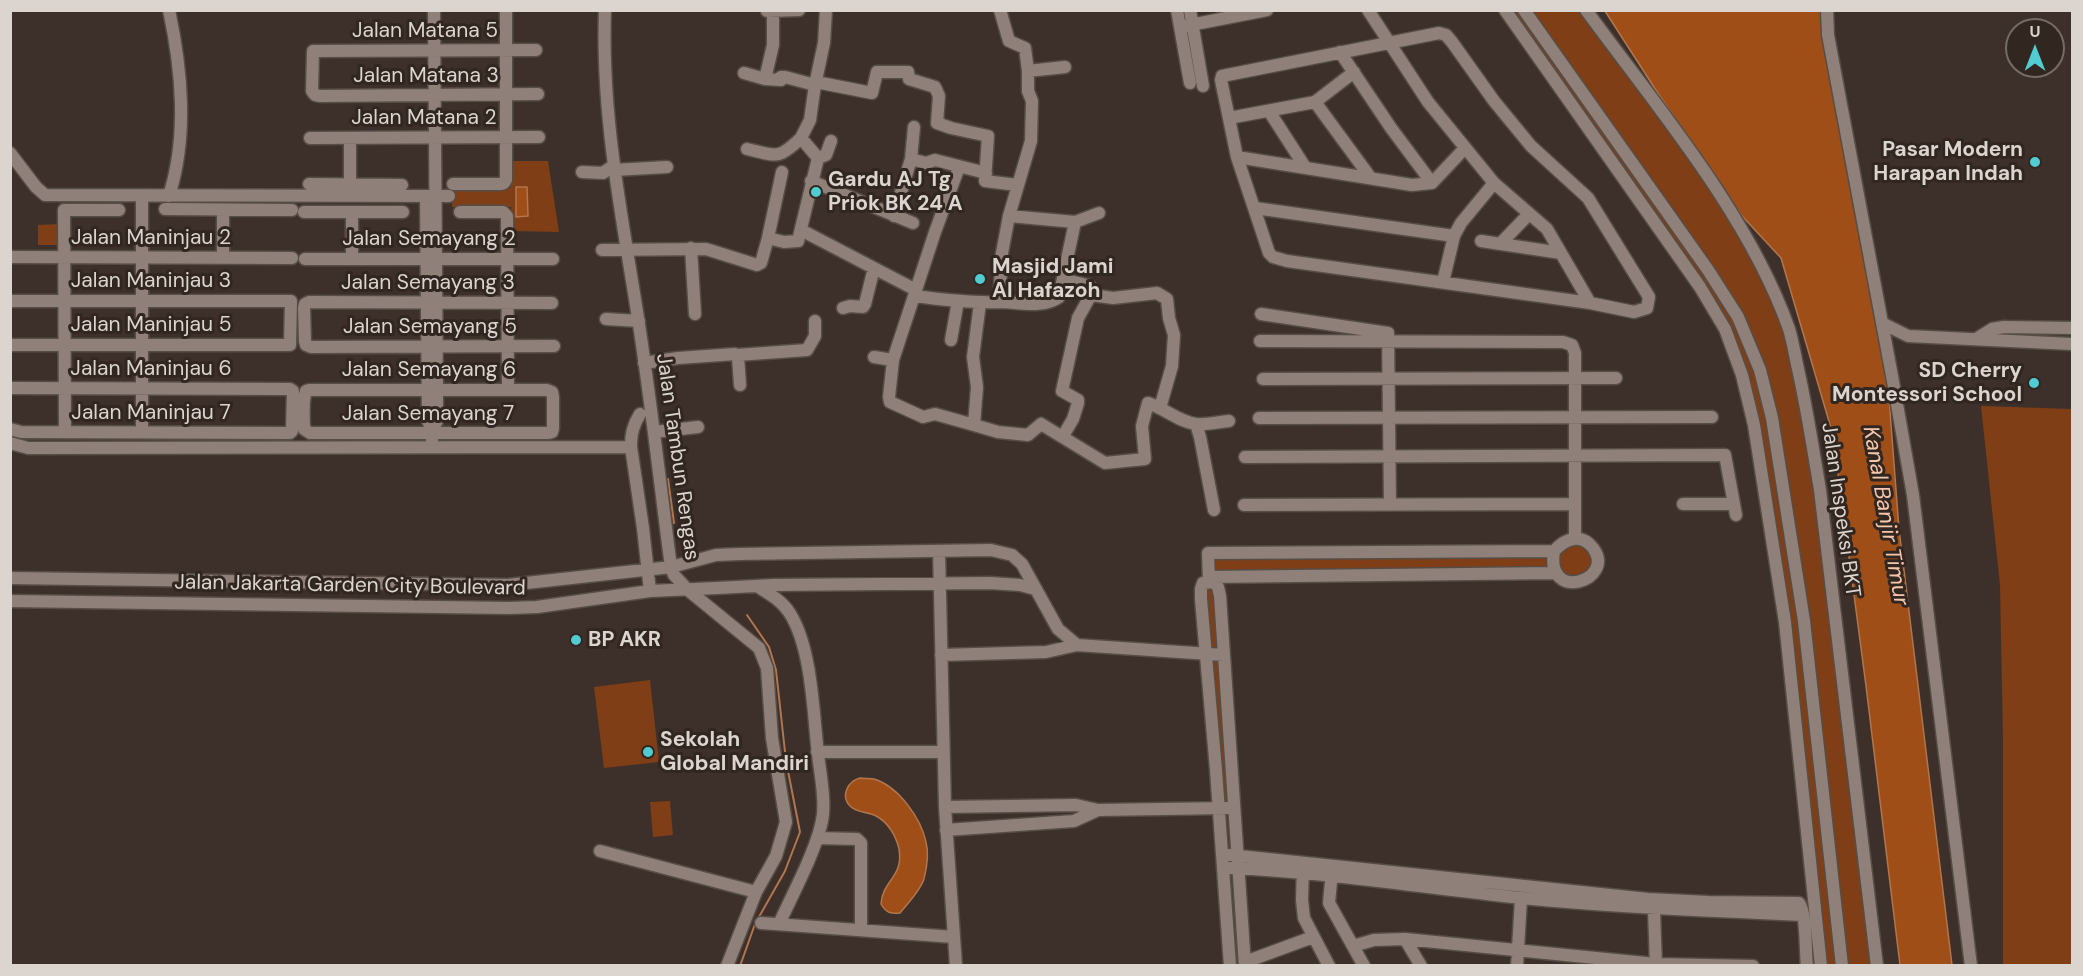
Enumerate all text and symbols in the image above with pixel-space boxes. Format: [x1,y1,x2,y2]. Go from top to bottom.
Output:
street label: Jalan Matana 5 [352,18,498,44]
north arrow [2005,18,2065,78]
text: U [2030,21,2040,42]
street label: Jalan Matana 3 [353,63,499,89]
street label: Jalan Matana 2 [351,105,497,131]
place label: Pasar Modern Harapan Indah [1873,137,2023,187]
marker: Pasar Modern Harapan Indah [2028,155,2042,169]
place label: Gardu AJ Tg Priok BK 24 A [828,167,963,217]
marker: Gardu AJ Tg Priok BK 24 A [809,185,823,199]
street label: Jalan Maninjau 2 [71,225,231,251]
street label: Jalan Semayang 2 [342,226,516,252]
place label: Masjid Jami Al Hafazoh [992,254,1113,304]
street label: Jalan Maninjau 3 [71,268,231,294]
street label: Jalan Semayang 3 [341,270,515,296]
marker: Masjid Jami Al Hafazoh [973,272,987,286]
street label: Jalan Maninjau 5 [71,312,231,338]
street label: Jalan Semayang 5 [343,314,517,340]
street label: Jalan Tambun Rengas [650,352,704,562]
street label: Jalan Maninjau 6 [70,356,232,382]
street label: Jalan Semayang 6 [342,357,516,383]
place label: SD Cherry Montessori School [1832,358,2022,408]
marker: SD Cherry Montessori School [2027,376,2041,390]
street label: Jalan Maninjau 7 [71,400,231,426]
street label: Jalan Semayang 7 [342,401,514,427]
street label: Jalan Inspeksi BKT [1815,421,1865,599]
water label: Kanal Banjir Timur [1856,424,1914,608]
street label: Jalan Jakarta Garden City Boulevard [174,570,526,602]
place label: BP AKR [588,627,661,653]
marker: BP AKR [569,633,583,647]
place label: Sekolah Global Mandiri [660,727,809,777]
marker: Sekolah Global Mandiri [641,745,655,759]

